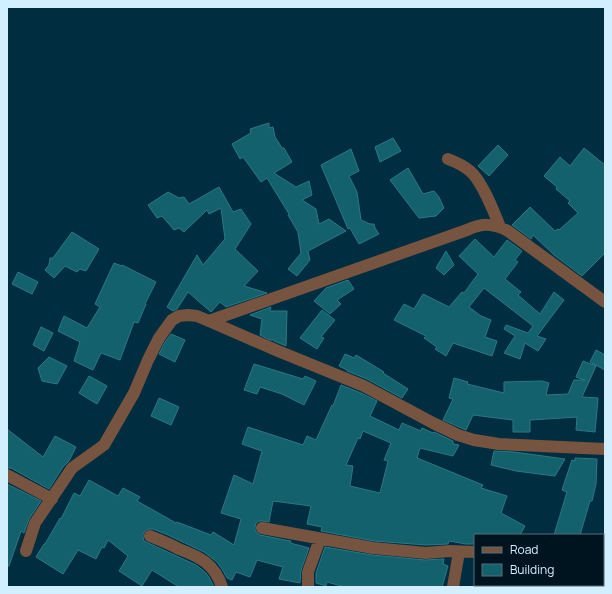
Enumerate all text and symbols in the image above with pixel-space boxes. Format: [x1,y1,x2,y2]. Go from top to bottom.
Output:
legend [474,534,604,586]
text: Road [510,541,538,558]
text: Building [510,561,554,578]

